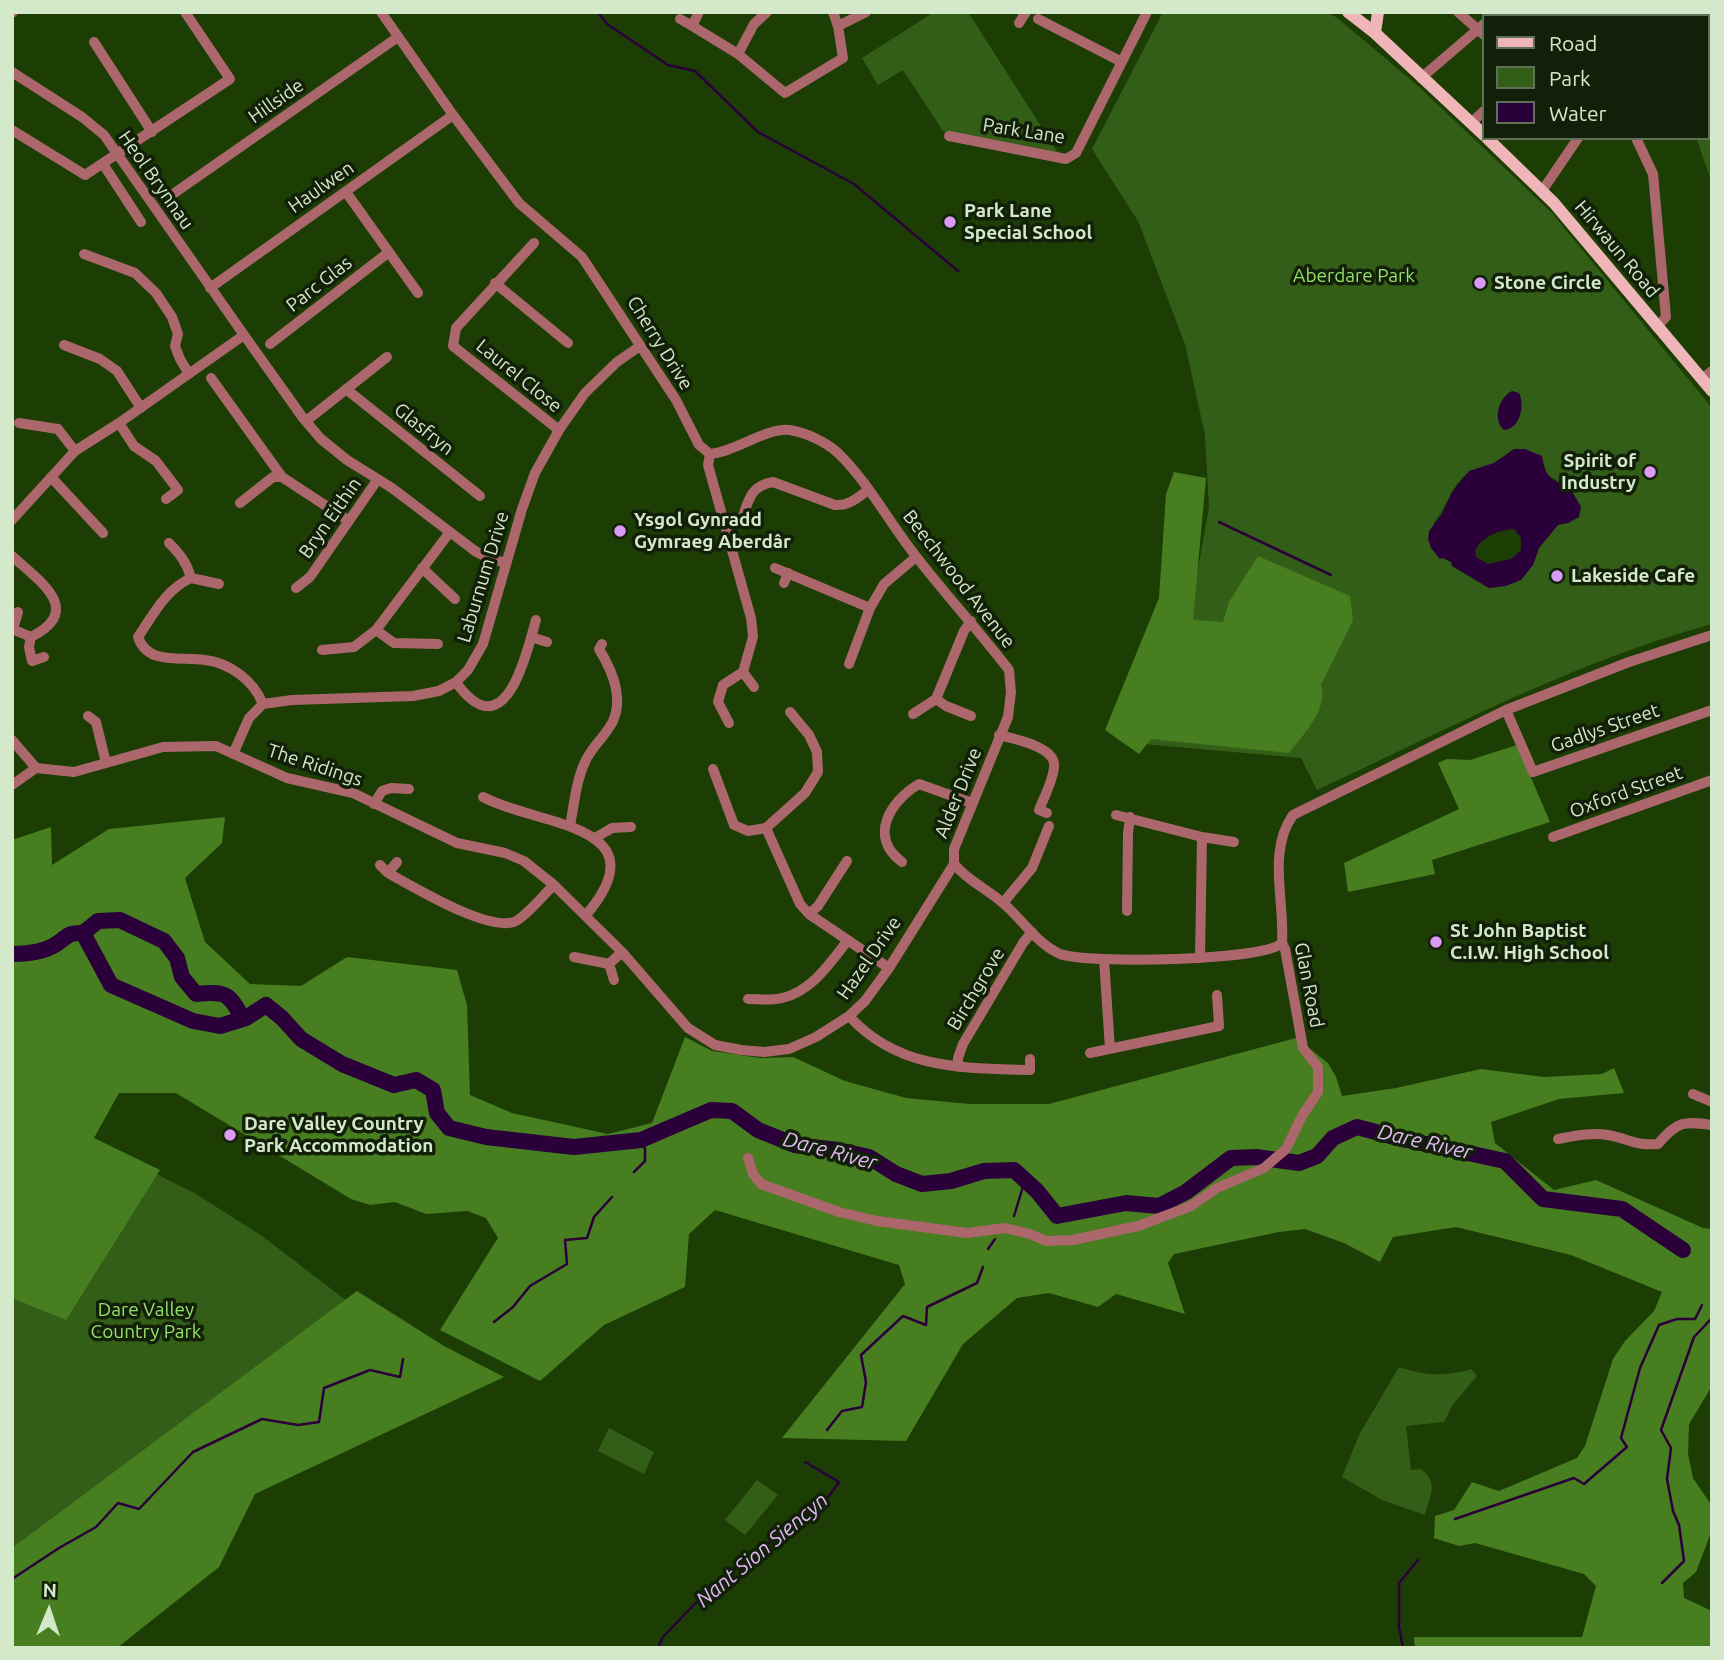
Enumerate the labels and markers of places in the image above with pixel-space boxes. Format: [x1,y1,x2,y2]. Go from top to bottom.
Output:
place label: Park Lane Special School [964,200,1092,244]
marker: Park Lane Special School [942,214,958,230]
place label: Stone Circle [1494,272,1602,294]
marker: Stone Circle [1472,275,1488,291]
place label: Spirit of Industry [1561,450,1636,494]
marker: Spirit of Industry [1642,464,1658,480]
place label: Ysgol Gynradd Gymraeg Aberdâr [634,509,791,553]
marker: Ysgol Gynradd Gymraeg Aberdâr [612,523,628,539]
place label: Lakeside Cafe [1571,565,1695,587]
marker: Lakeside Cafe [1549,568,1565,584]
place label: St John Baptist C.I.W. High School [1450,920,1609,964]
marker: St John Baptist C.I.W. High School [1428,934,1444,950]
place label: Dare Valley Country Park Accommodation [244,1113,433,1157]
marker: Dare Valley Country Park Accommodation [222,1127,238,1143]

